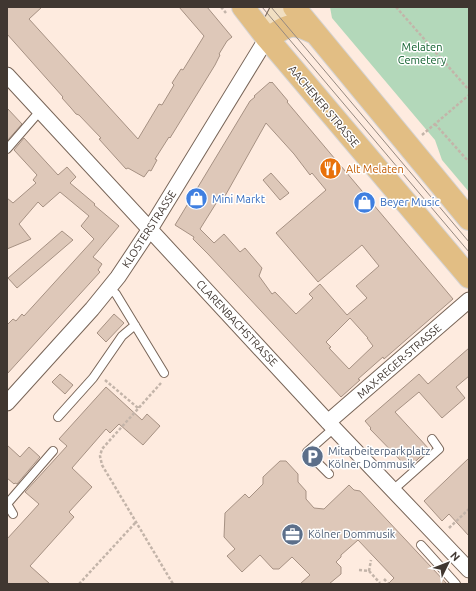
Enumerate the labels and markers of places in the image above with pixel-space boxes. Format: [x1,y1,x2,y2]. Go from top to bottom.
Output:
restaurant icon: Alt Melaten [317,156,343,182]
place label: Alt Melaten [346,163,404,175]
shop icon: Mini Markt [183,186,209,212]
shop icon: Beyer Music [352,189,378,215]
place label: Mini Markt [212,193,266,205]
place label: Beyer Music [380,196,440,208]
parking icon: Mitarbeiterparkplatz Kölner Dommusik [300,444,326,470]
place label: Mitarbeiterparkplatz Kölner Dommusik [328,445,430,470]
office icon: Kölner Dommusik [279,521,305,547]
place label: Kölner Dommusik [308,528,396,540]

